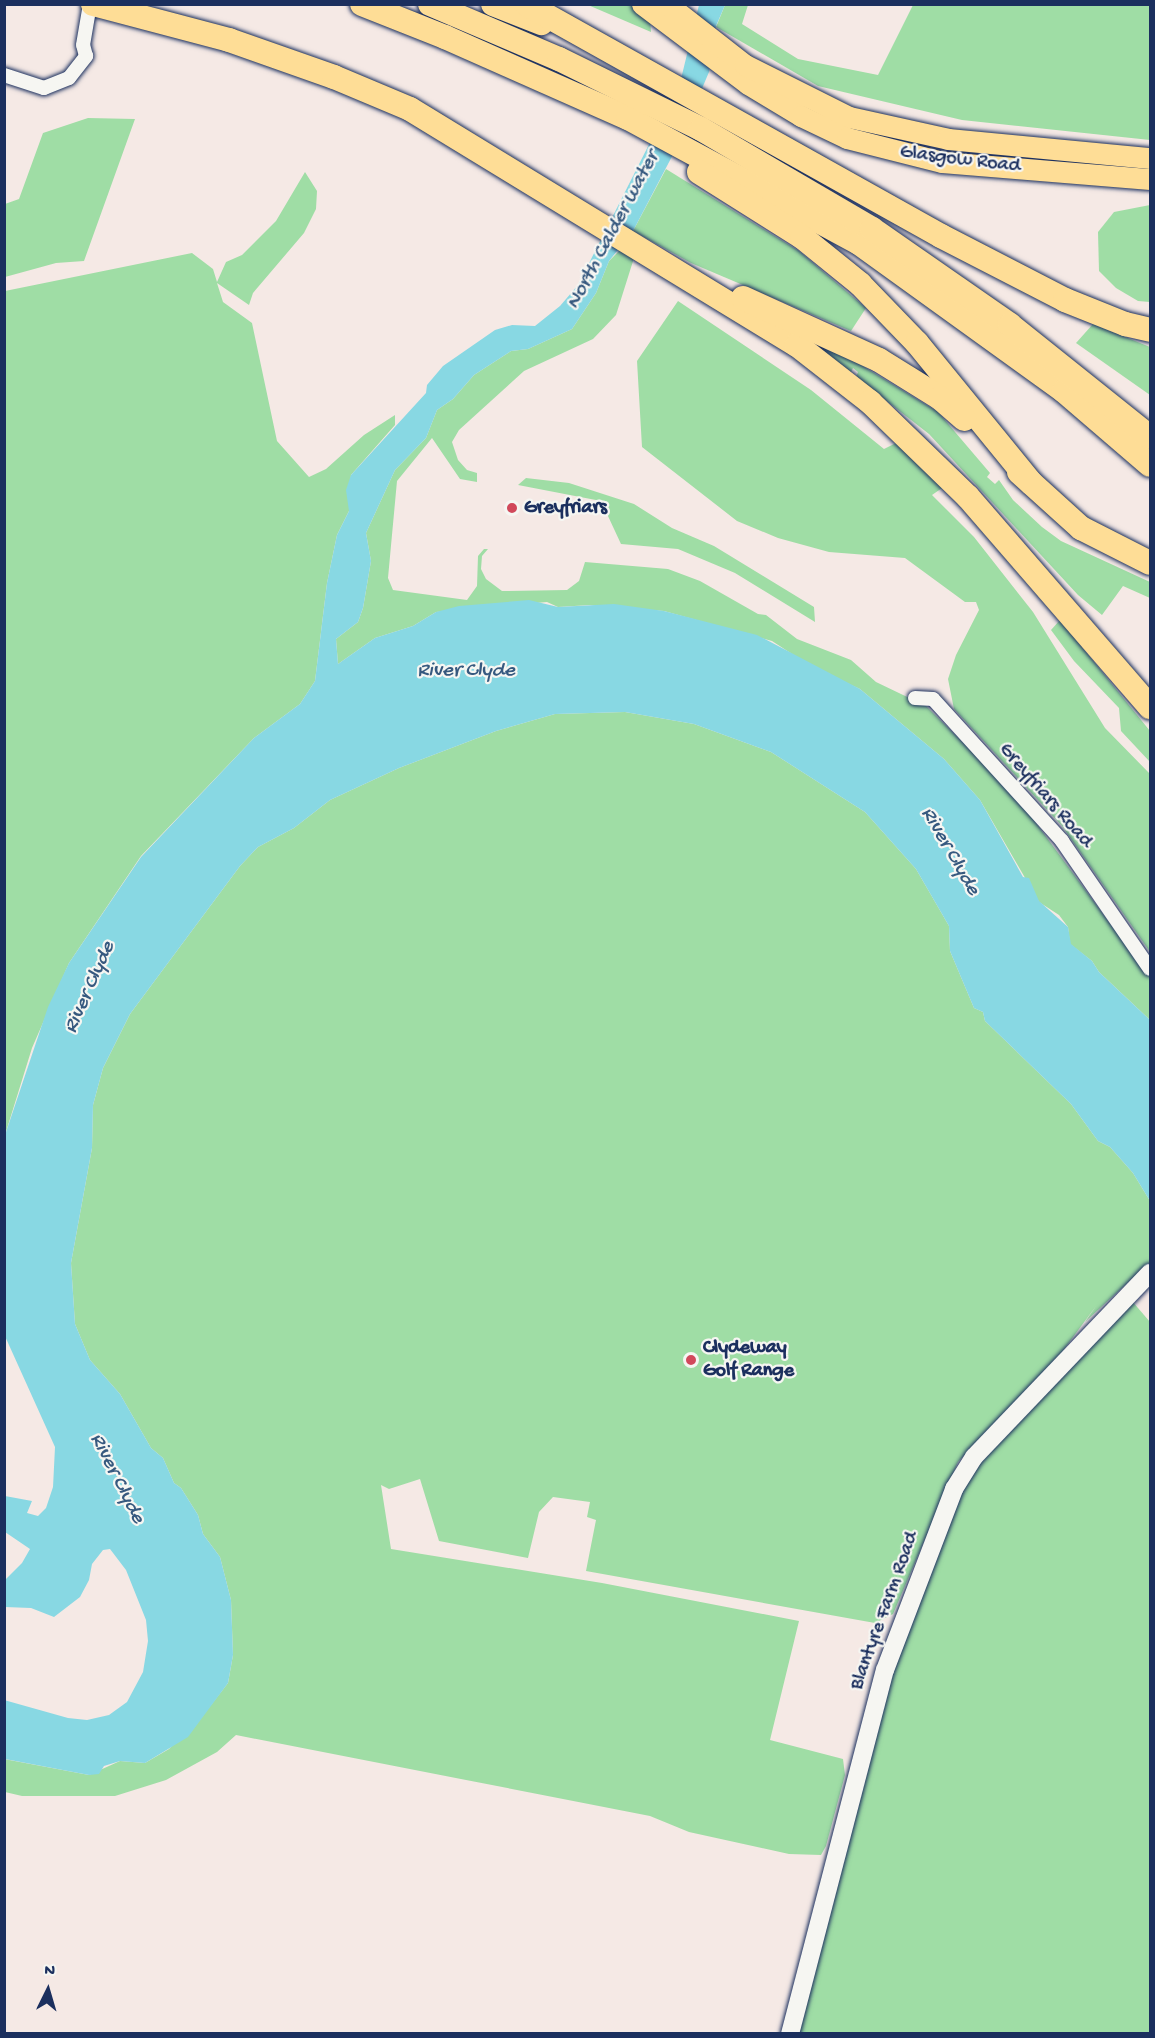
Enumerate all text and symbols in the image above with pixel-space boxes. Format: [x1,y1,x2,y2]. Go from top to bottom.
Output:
street label: Glasgow Road [898,141,1022,179]
water label: North Calder water [562,148,666,314]
place label: Greyfriars [524,496,607,520]
marker: Greyfriars [505,501,519,515]
water label: River Clyde [417,659,515,685]
street label: Greyfriars Road [993,739,1097,853]
water label: River Clyde [914,803,984,901]
water label: River Clyde [60,938,122,1038]
place label: Clydeway Golf Range [703,1336,794,1383]
marker: Clydeway Golf Range [684,1353,698,1367]
water label: River Clyde [83,1430,149,1528]
street label: Blantyre Farm Road [845,1529,925,1693]
north arrow [18,1960,78,2020]
text: N [44,1962,56,1981]

